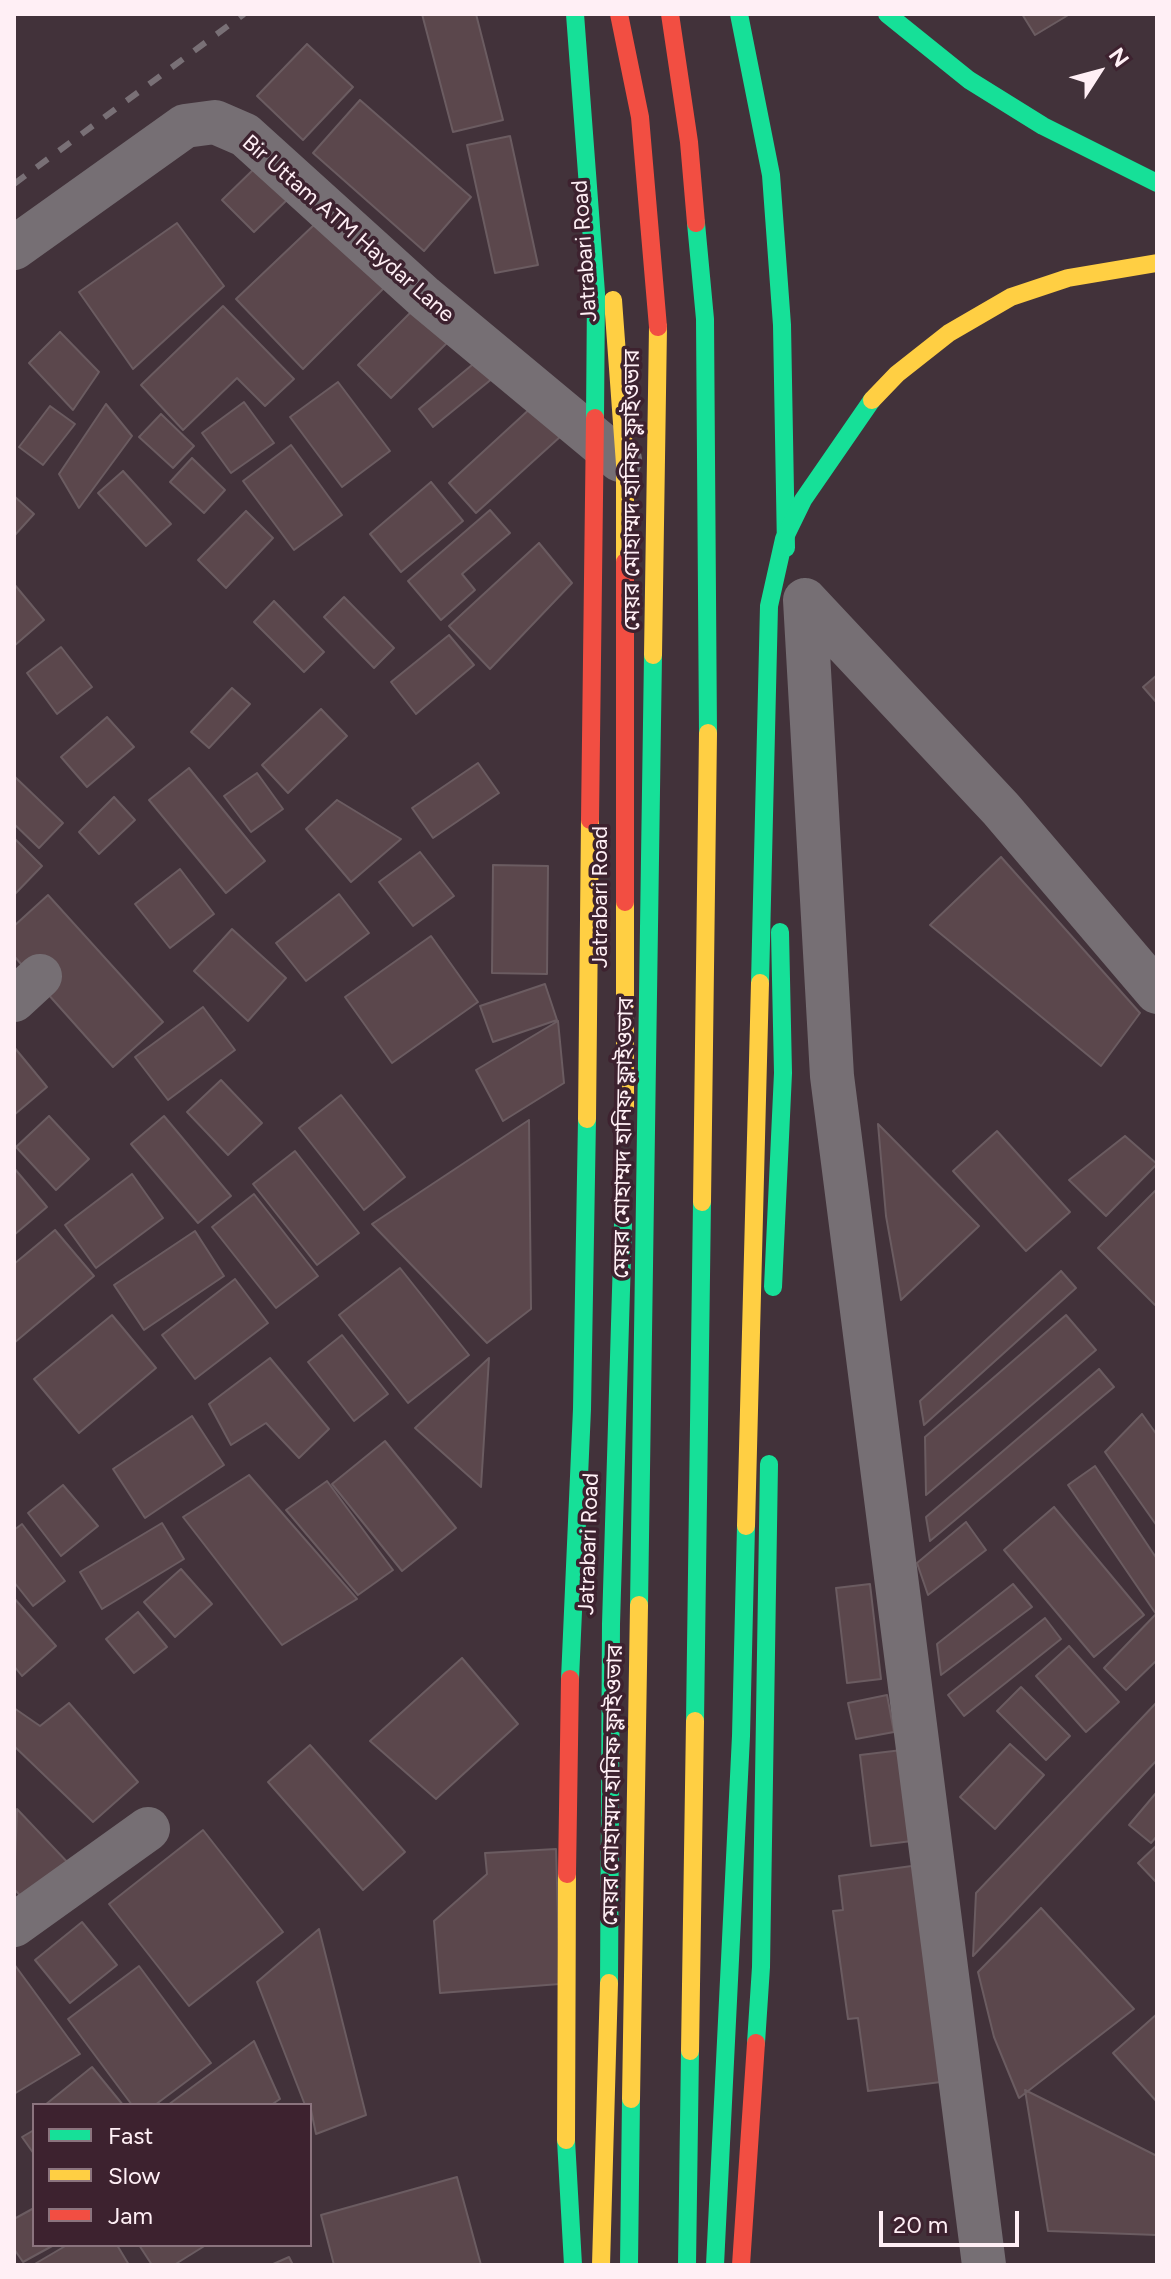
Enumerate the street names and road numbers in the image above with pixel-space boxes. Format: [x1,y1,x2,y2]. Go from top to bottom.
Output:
street label: Bir Uttam ATM Haydar Lane [236,130,460,328]
street label: Jatrabari Road [567,179,603,323]
street label: মেয়র মোহাম্মদ হানিফ ফ্লাইওভার [620,349,646,631]
street label: Jatrabari Road [588,826,614,968]
street label: মেয়র মোহাম্মদ হানিফ ফ্লাইওভার [608,997,640,1279]
street label: Jatrabari Road [573,1472,605,1616]
street label: মেয়র মোহাম্মদ হানিফ ফ্লাইওভার [597,1644,629,1926]

